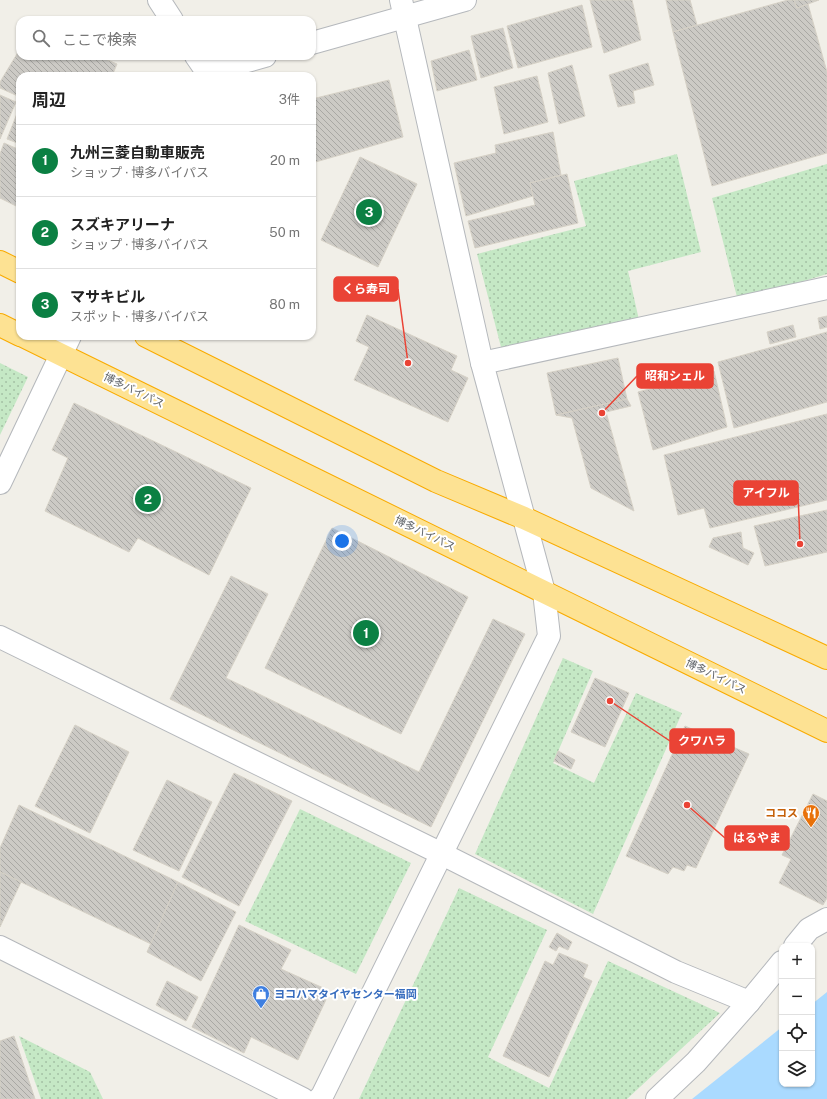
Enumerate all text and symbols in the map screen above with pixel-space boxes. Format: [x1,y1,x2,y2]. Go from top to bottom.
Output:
search box [16,16,316,60]
icon: search [30,27,52,49]
text: ここで検索 [62,31,137,48]
text: 周辺 [32,90,66,110]
text: 3件 [279,92,300,107]
text: 九州三菱自動車販売 [70,144,205,161]
text: 1 [42,153,48,168]
text: 20 m [270,153,300,168]
text: ショップ · 博多バイパス [70,165,209,180]
pin: 3 [356,197,382,227]
text: スズキアリーナ [70,216,175,233]
text: 2 [41,225,49,240]
text: 50 m [269,225,300,240]
text: ショップ · 博多バイパス [70,237,209,252]
callout: くら寿司 [334,277,398,301]
text: くら寿司 [342,282,390,296]
text: マサキビル [70,288,145,305]
text: 3 [41,297,49,312]
text: 80 m [269,297,300,312]
text: スポット · 博多バイパス [70,309,209,324]
callout: 昭和シェル [637,364,713,388]
text: 昭和シェル [645,369,705,383]
street label: 博多バイパス [102,370,166,410]
callout: アイフル [734,481,798,505]
pin: 2 [135,484,161,514]
text: アイフル [742,486,790,500]
street label: 博多バイパス [393,513,457,553]
your location [332,531,352,551]
pin: 1 [353,618,379,648]
street label: 博多バイパス [684,656,748,696]
callout: クワハラ [670,729,734,753]
text: クワハラ [678,734,726,748]
restaurant icon: ココス [801,803,821,828]
place label: ココス [765,807,798,819]
callout: はるやま [725,826,789,850]
text: はるやま [733,831,781,845]
map controls [779,943,815,1087]
button: + [779,943,815,979]
button: − [779,979,815,1015]
shop icon: ヨコハマタイヤセンター福岡 [251,984,271,1009]
place label: ヨコハマタイヤセンター福岡 [274,988,417,1000]
button: locate [779,1015,815,1051]
button: layers [779,1051,815,1087]

